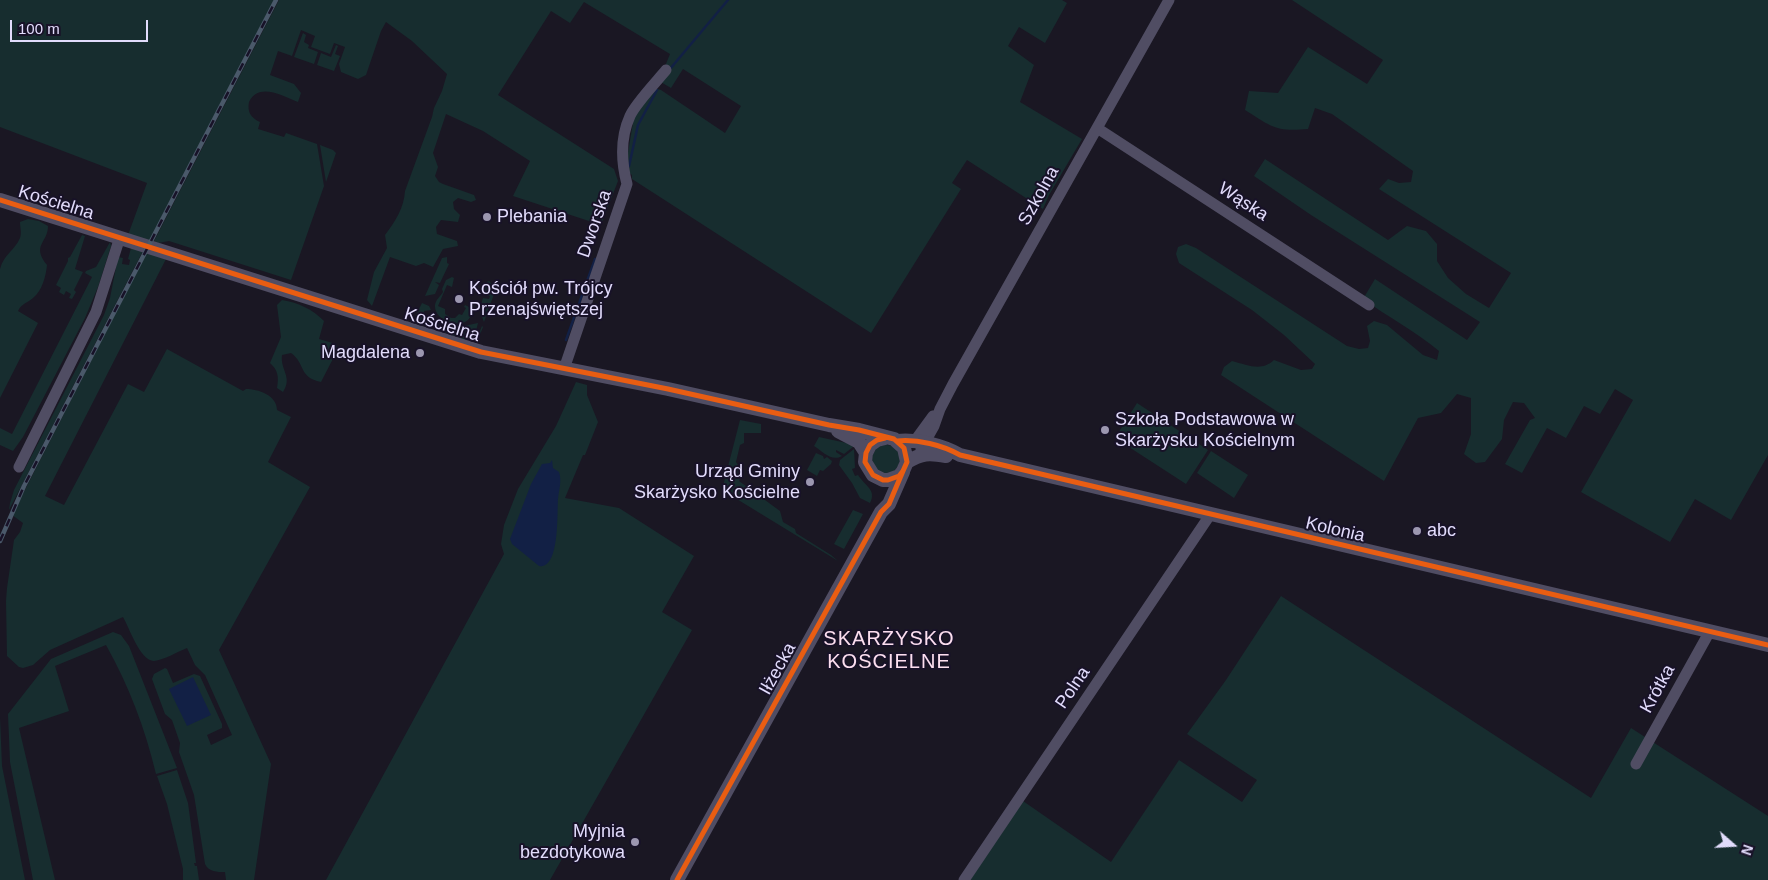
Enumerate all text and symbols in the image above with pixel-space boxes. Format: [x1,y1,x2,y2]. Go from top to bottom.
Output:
scale bar [12,10,150,42]
text: 100 m [18,20,60,37]
street label: Szkolna [1014,163,1064,229]
street label: Wąska [1214,178,1272,226]
street label: Kościelna [16,181,96,225]
street label: Dworska [573,187,617,261]
place label: Plebania [497,206,567,228]
marker: Plebania [481,211,493,223]
place label: Kościół pw. Trójcy Przenajświętszej [469,278,612,320]
marker: Kościół pw. Trójcy Przenajświętszej [453,293,465,305]
street label: Kościelna [402,303,482,347]
place label: Magdalena [321,342,410,364]
marker: Magdalena [414,347,426,359]
place label: Szkoła Podstawowa w Skarżysku Kościelnym [1115,409,1295,452]
marker: Szkoła Podstawowa w Skarżysku Kościelnym [1099,424,1111,436]
place label: Urząd Gminy Skarżysko Kościelne [634,461,800,504]
marker: Urząd Gminy Skarżysko Kościelne [804,476,816,488]
street label: Kolonia [1303,513,1367,547]
place label: abc [1427,520,1456,542]
marker: abc [1411,525,1423,537]
district label: SKARŻYSKO KOŚCIELNE [822,627,956,674]
street label: Iłżecka [755,639,801,699]
street label: Krótka [1636,661,1680,717]
street label: Polna [1051,663,1095,713]
north arrow [1708,820,1758,870]
place label: Myjnia bezdotykowa [520,821,625,864]
marker: Myjnia bezdotykowa [629,836,641,848]
text: N [1738,842,1756,857]

